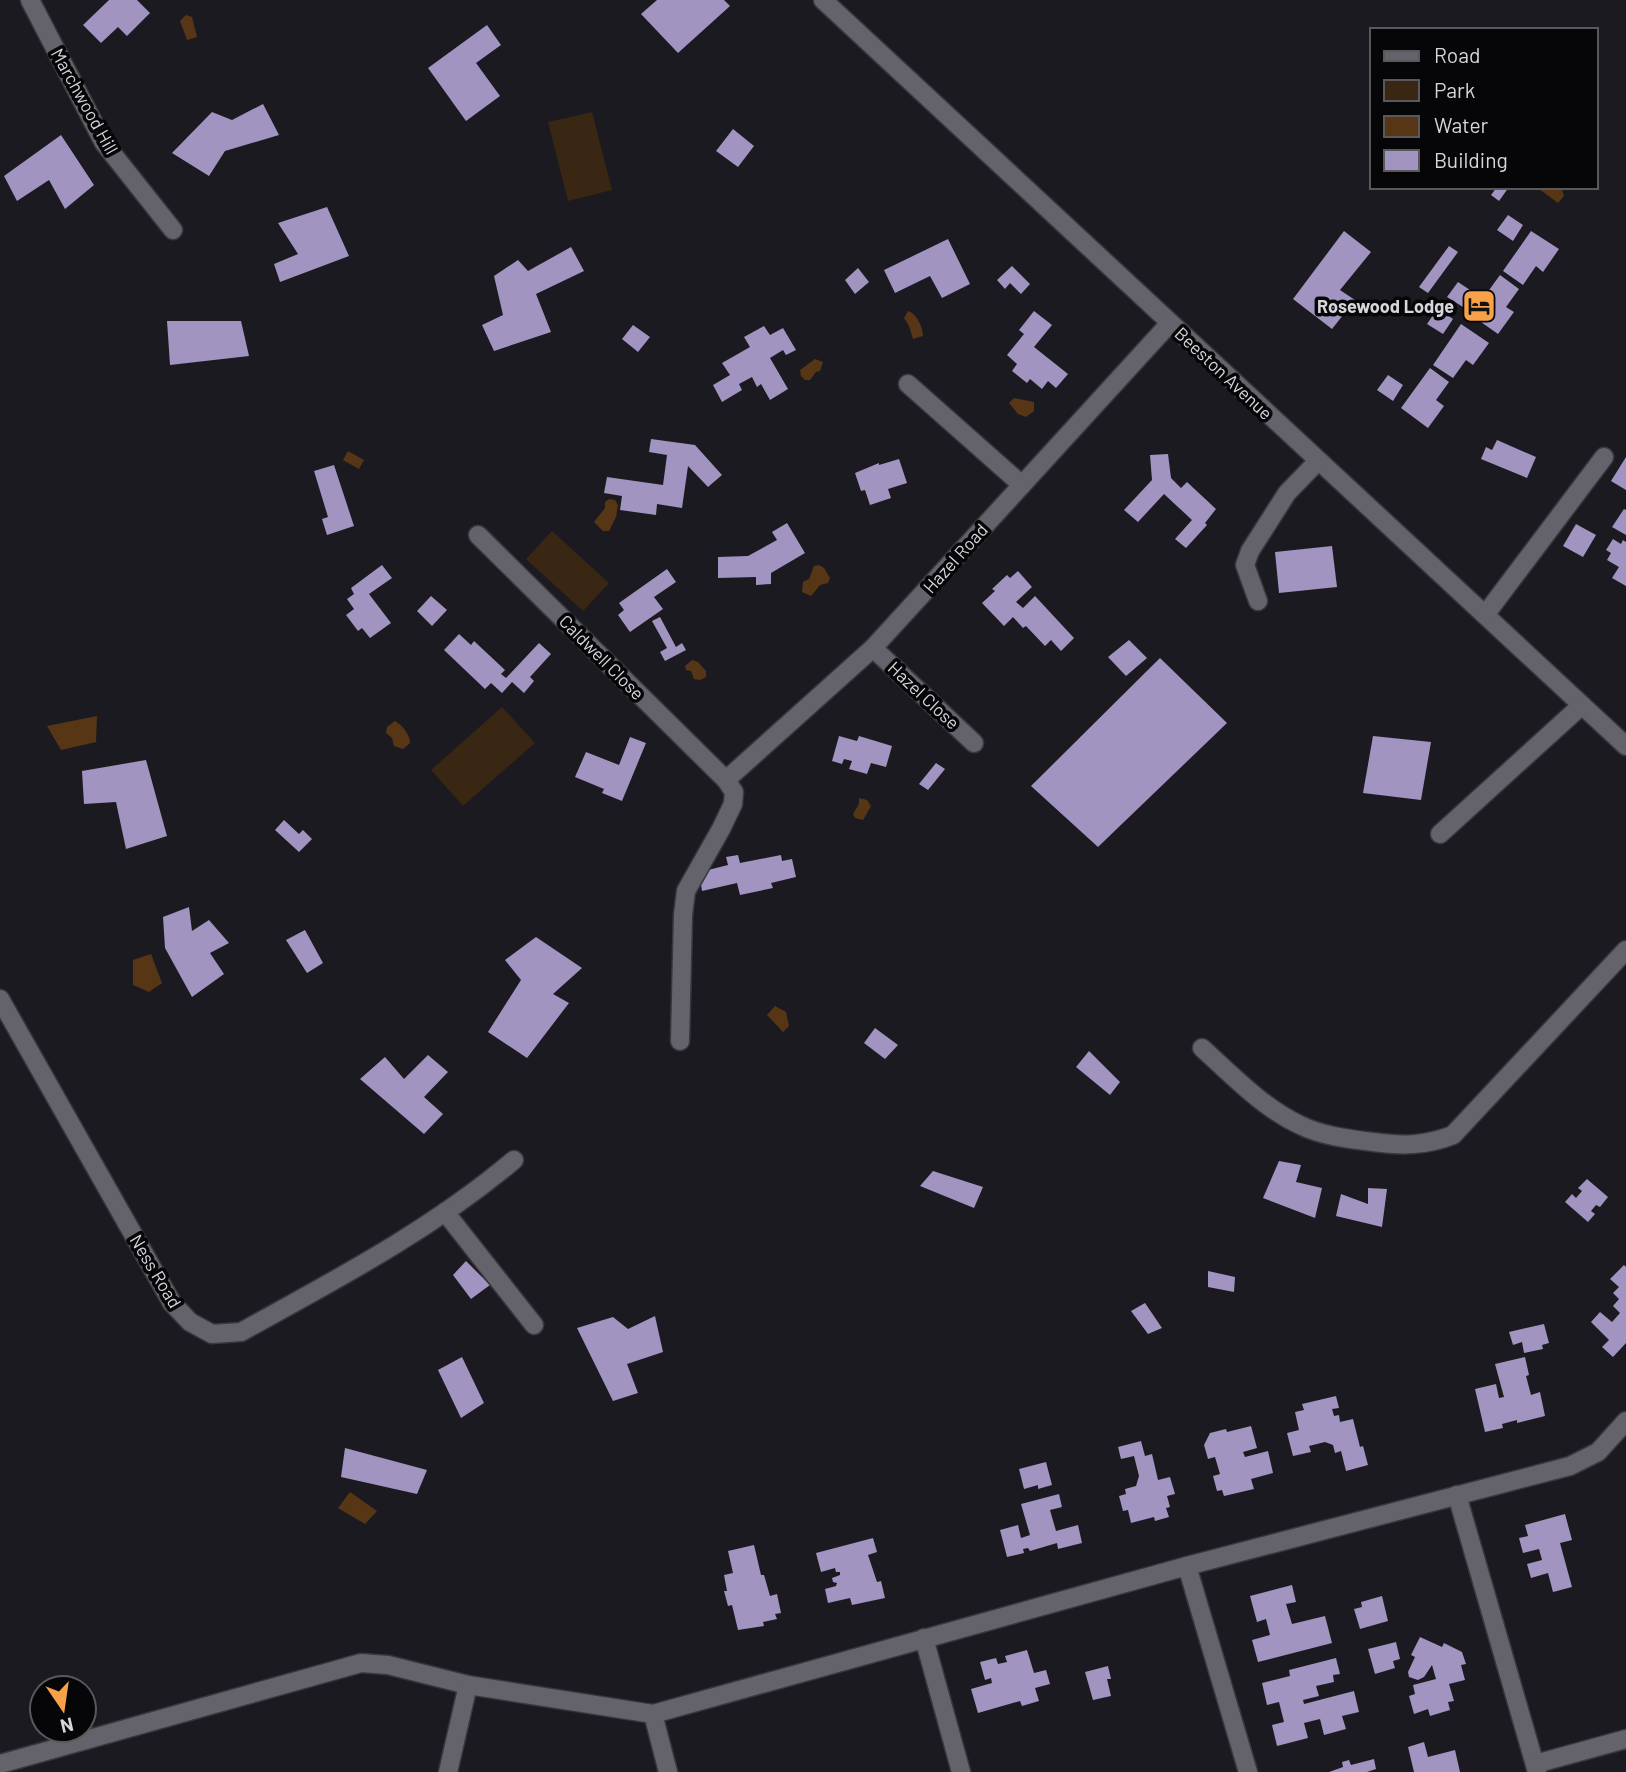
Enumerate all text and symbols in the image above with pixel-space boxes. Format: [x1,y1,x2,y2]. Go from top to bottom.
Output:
legend [1370,28,1598,189]
text: Road [1434,42,1480,67]
street label: Marchwood Hill [47,44,123,158]
text: Park [1434,77,1475,102]
text: Water [1434,112,1489,137]
text: Building [1434,147,1508,172]
hotel icon: Rosewood Lodge [1460,287,1498,325]
place label: Rosewood Lodge [1317,295,1454,317]
street label: Beeston Avenue [1171,322,1277,424]
street label: Hazel Road [918,519,992,597]
street label: Caldwell Close [555,610,649,704]
street label: Hazel Close [884,656,964,734]
street label: Ness Road [125,1230,187,1312]
north arrow [28,1674,98,1744]
text: N [58,1713,76,1739]

